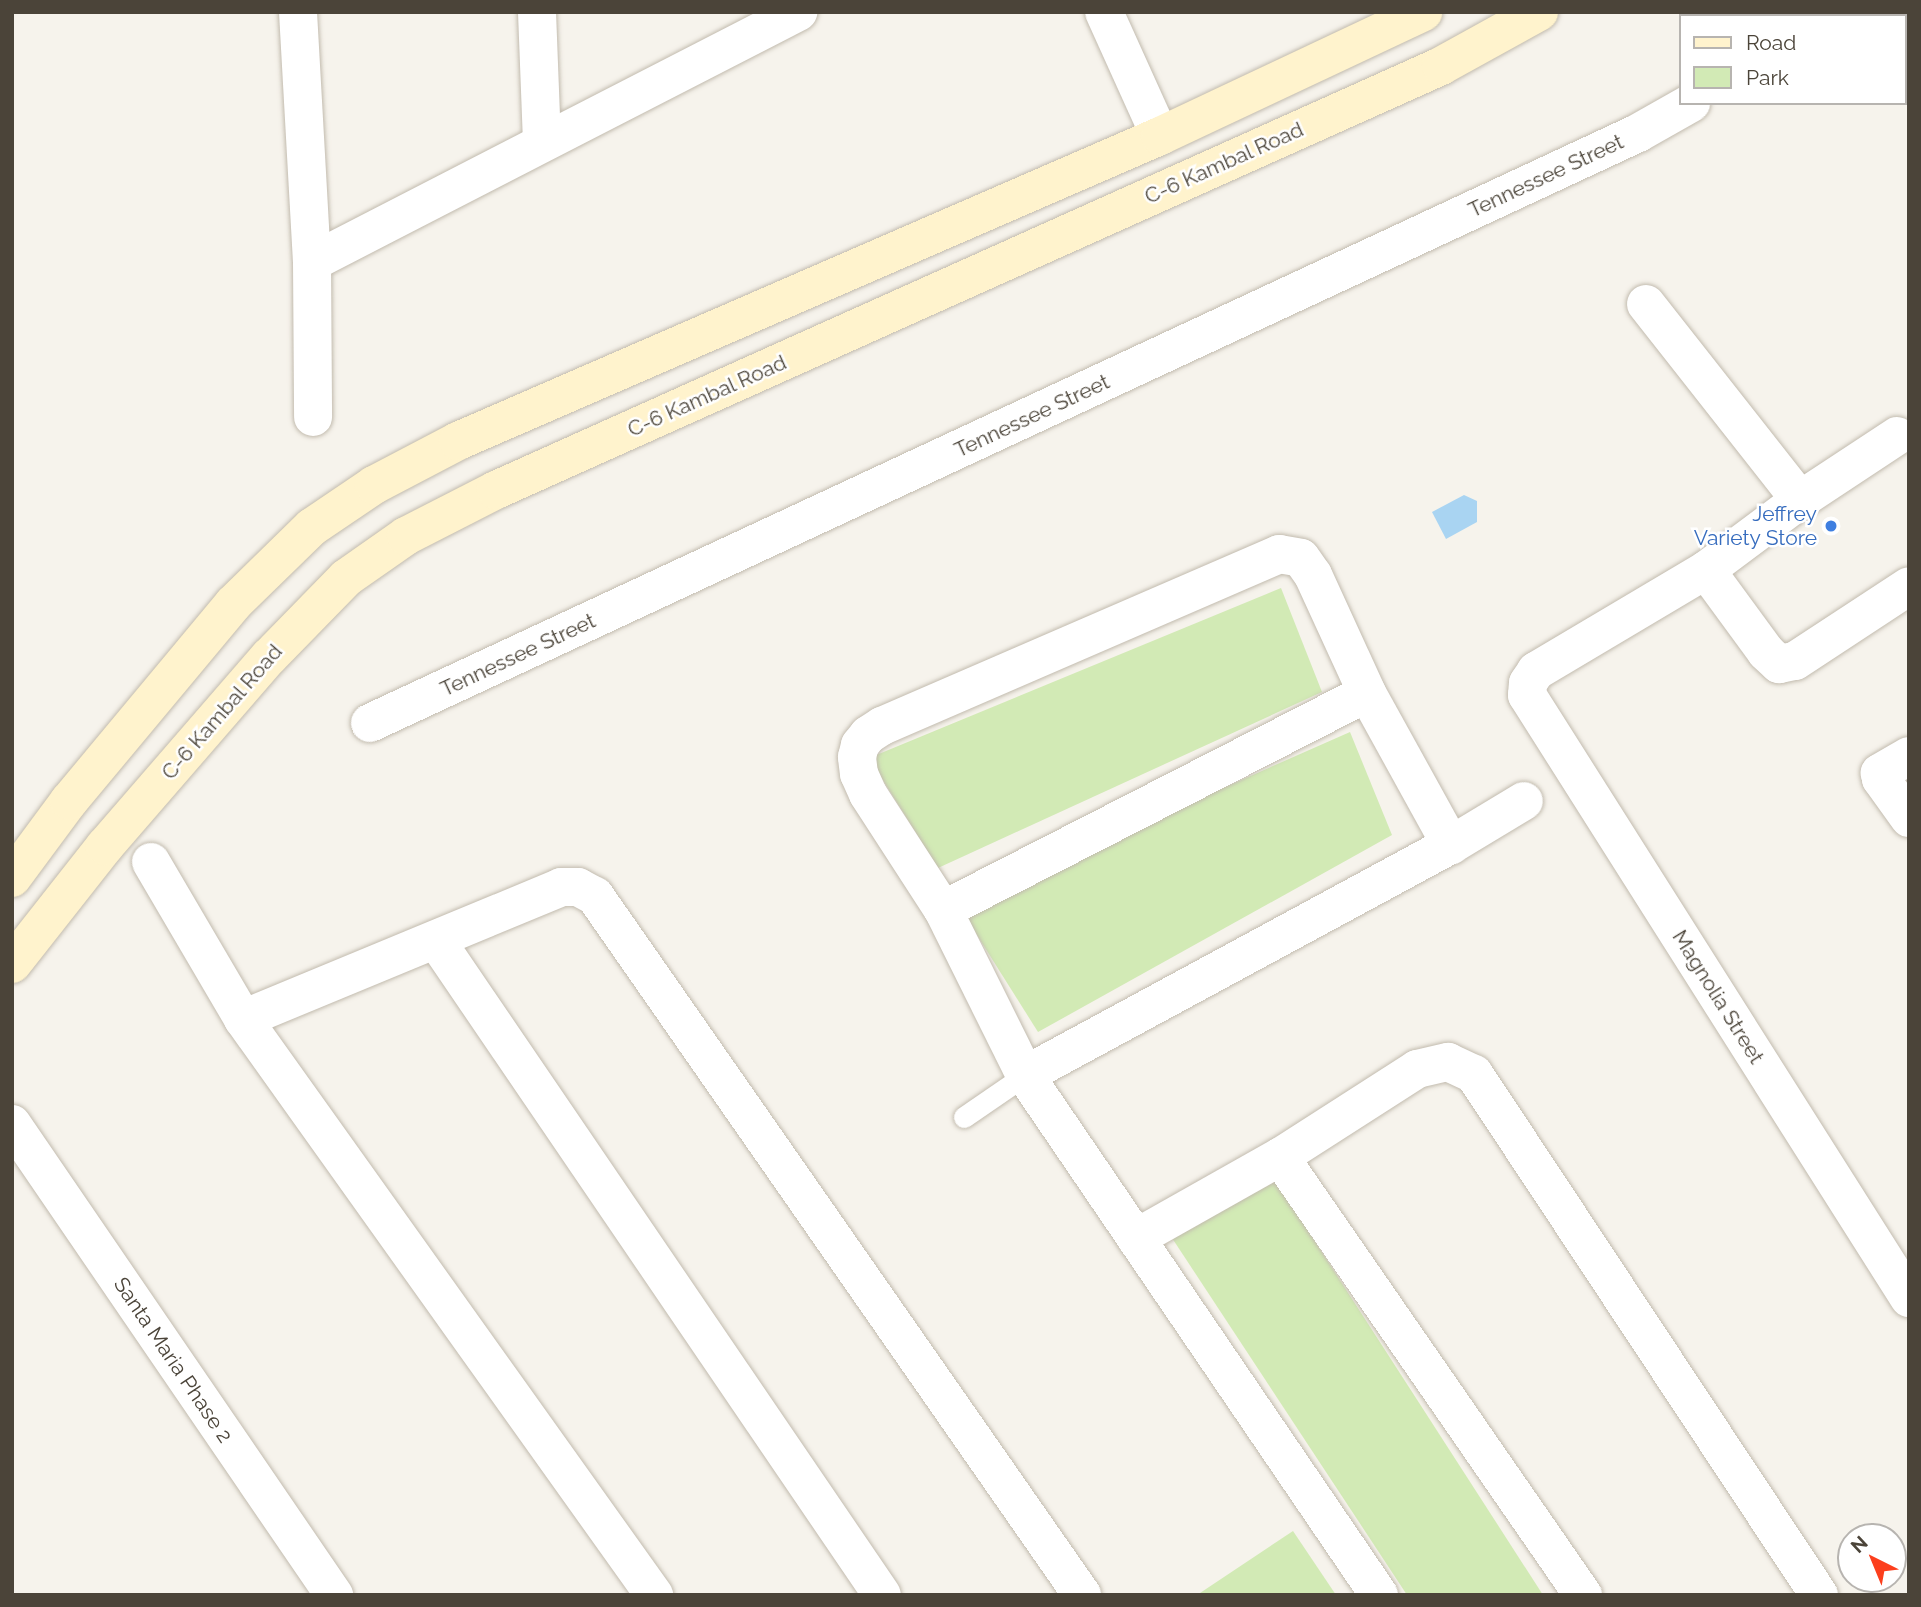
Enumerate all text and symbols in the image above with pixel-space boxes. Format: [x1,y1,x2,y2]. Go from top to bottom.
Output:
legend [1680,14,1907,105]
text: Road [1746,30,1796,55]
text: Park [1746,65,1789,90]
street label: C-6 Kambal Road [1141,117,1307,209]
street label: Tennessee Street [1464,129,1628,223]
street label: C-6 Kambal Road [624,350,790,442]
street label: Tennessee Street [950,369,1114,463]
place label: Jeffrey Variety Store [1693,501,1817,551]
marker: Jeffrey Variety Store [1823,518,1839,534]
street label: Tennessee Street [436,608,600,702]
street label: C-6 Kambal Road [156,639,288,785]
street label: Magnolia Street [1667,926,1769,1068]
street label: Santa Maria Phase 2 [108,1272,238,1448]
north arrow [1837,1523,1907,1593]
text: N [1846,1531,1872,1557]

